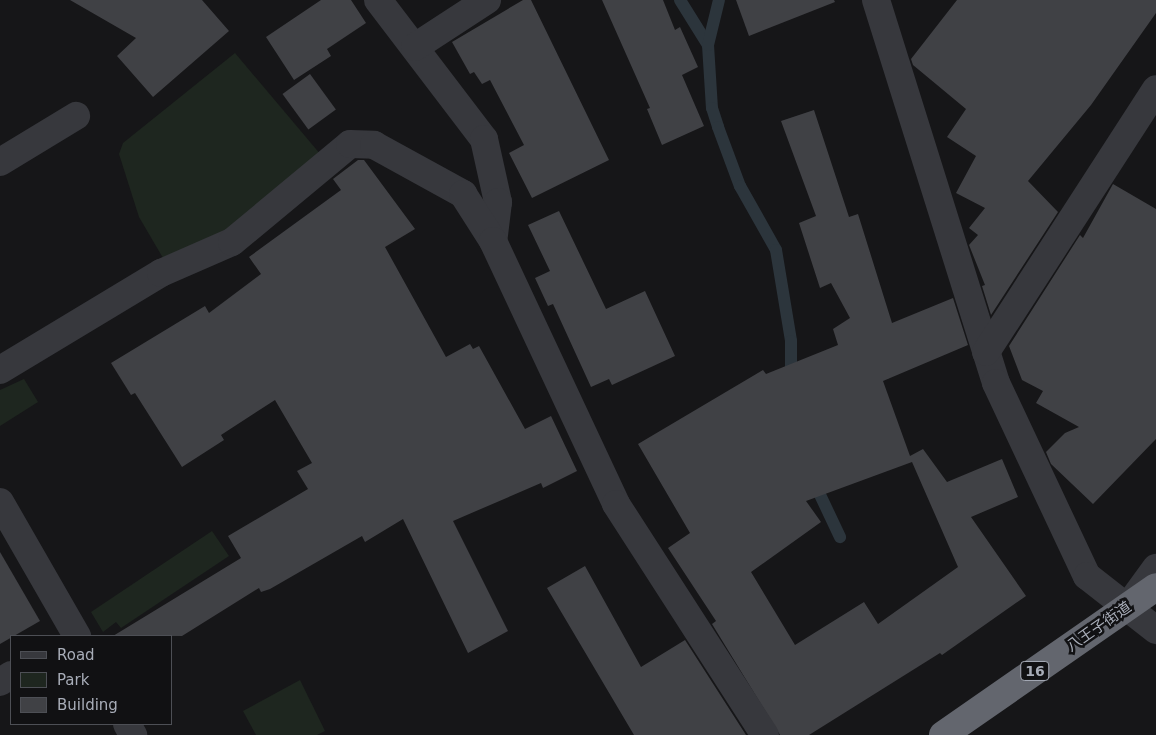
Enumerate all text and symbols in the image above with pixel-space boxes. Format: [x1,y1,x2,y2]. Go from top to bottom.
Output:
street label: 八王子街道 [1063,598,1135,656]
legend [10,635,172,725]
text: Road [57,646,95,664]
road number: 16 [1020,659,1050,682]
text: Park [57,671,89,689]
text: Building [57,696,118,714]

